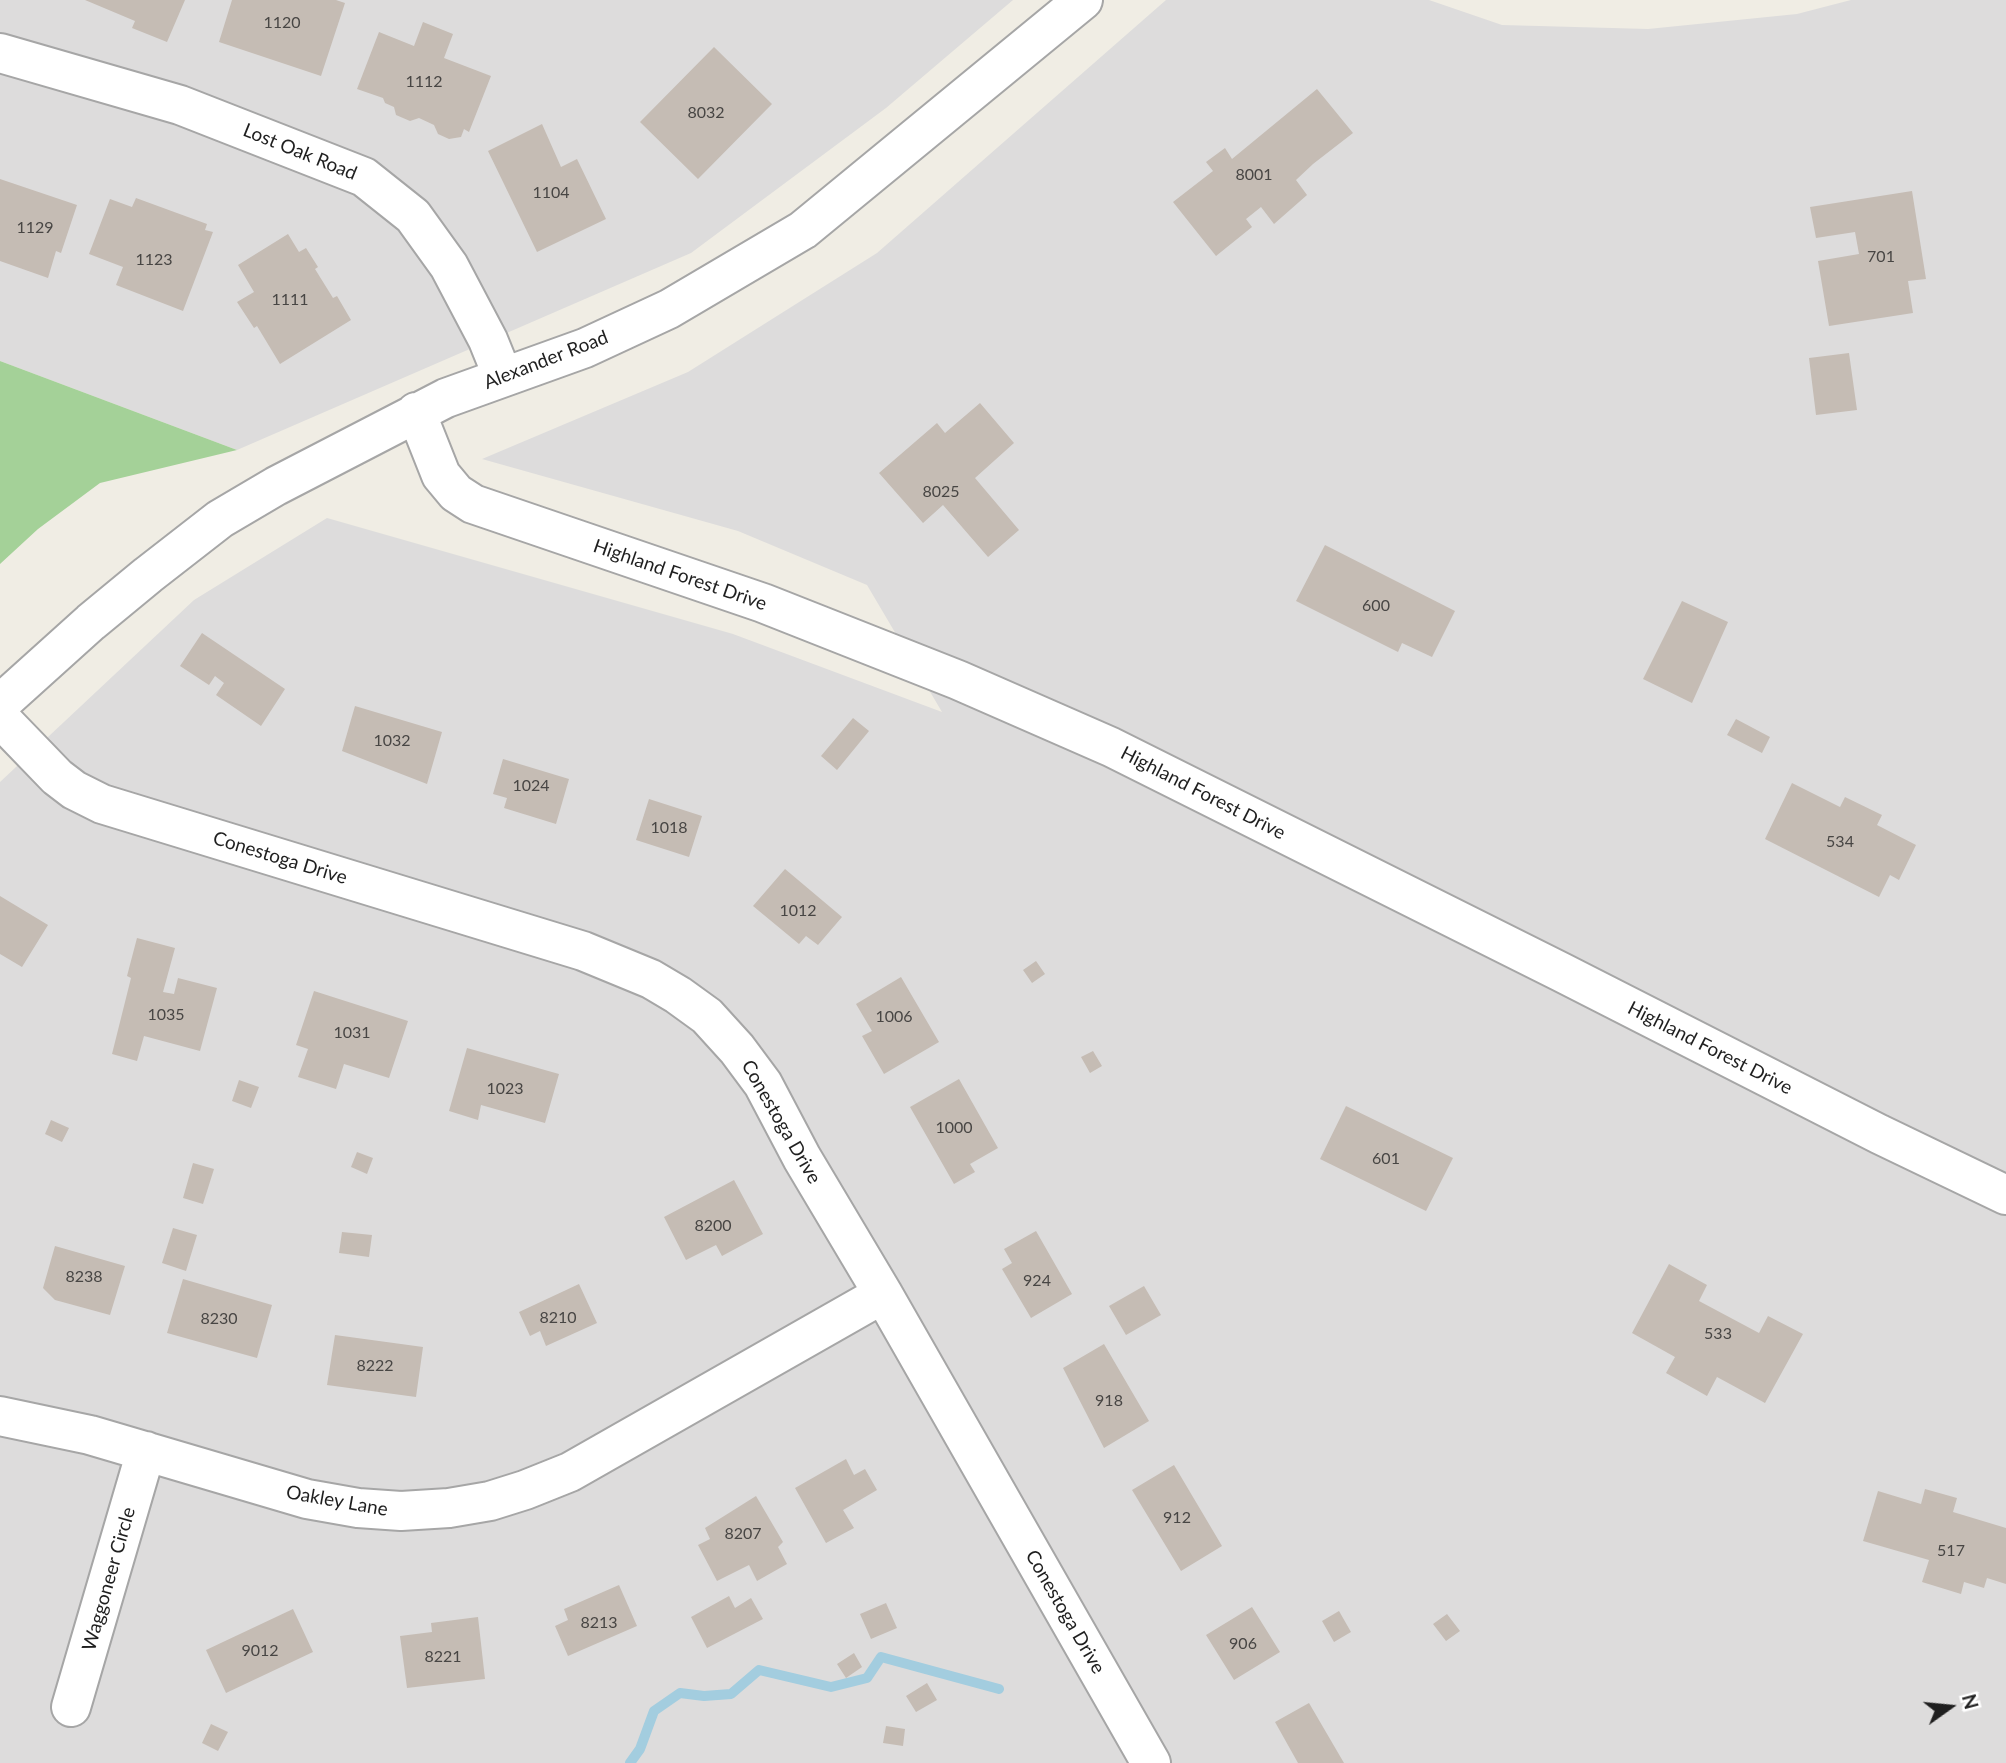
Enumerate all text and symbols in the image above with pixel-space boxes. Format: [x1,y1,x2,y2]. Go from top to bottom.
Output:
house number: 1120 [263,13,301,33]
house number: 1112 [405,72,443,92]
house number: 8032 [687,103,725,123]
street label: Lost Oak Road [240,119,360,185]
house number: 8001 [1235,165,1273,185]
house number: 1104 [532,183,570,203]
house number: 1129 [16,218,54,238]
house number: 701 [1867,247,1895,267]
house number: 1123 [135,250,173,270]
house number: 1111 [271,290,309,310]
street label: Alexander Road [481,326,611,394]
house number: 8025 [922,482,960,502]
street label: Highland Forest Drive [590,535,770,615]
house number: 600 [1362,596,1390,616]
house number: 1032 [373,731,411,751]
street label: Highland Forest Drive [1117,742,1289,844]
house number: 1024 [512,776,550,796]
house number: 1018 [650,818,688,838]
street label: Conestoga Drive [210,827,350,889]
house number: 534 [1826,832,1854,852]
house number: 1012 [779,901,817,921]
street label: Highland Forest Drive [1624,997,1796,1099]
house number: 1035 [147,1005,185,1025]
house number: 1006 [875,1007,913,1027]
house number: 1031 [333,1023,371,1043]
street label: Conestoga Drive [736,1056,826,1188]
house number: 1023 [486,1079,524,1099]
house number: 1000 [935,1118,973,1138]
house number: 601 [1372,1149,1400,1169]
house number: 8200 [694,1216,732,1236]
house number: 8238 [65,1267,103,1287]
house number: 924 [1023,1271,1051,1291]
house number: 8210 [539,1308,577,1328]
house number: 8230 [200,1309,238,1329]
house number: 533 [1704,1324,1732,1344]
house number: 8222 [356,1356,394,1376]
house number: 918 [1095,1391,1123,1411]
street label: Oakley Lane [284,1481,390,1521]
street label: Waggoneer Circle [78,1505,140,1653]
house number: 912 [1163,1508,1191,1528]
house number: 8207 [724,1524,762,1544]
house number: 517 [1937,1541,1965,1561]
street label: Conestoga Drive [1020,1546,1110,1678]
house number: 8213 [580,1613,618,1633]
house number: 906 [1229,1634,1257,1654]
house number: 9012 [241,1641,279,1661]
house number: 8221 [424,1647,462,1667]
north arrow [1915,1672,1985,1742]
text: N [1958,1691,1984,1711]

